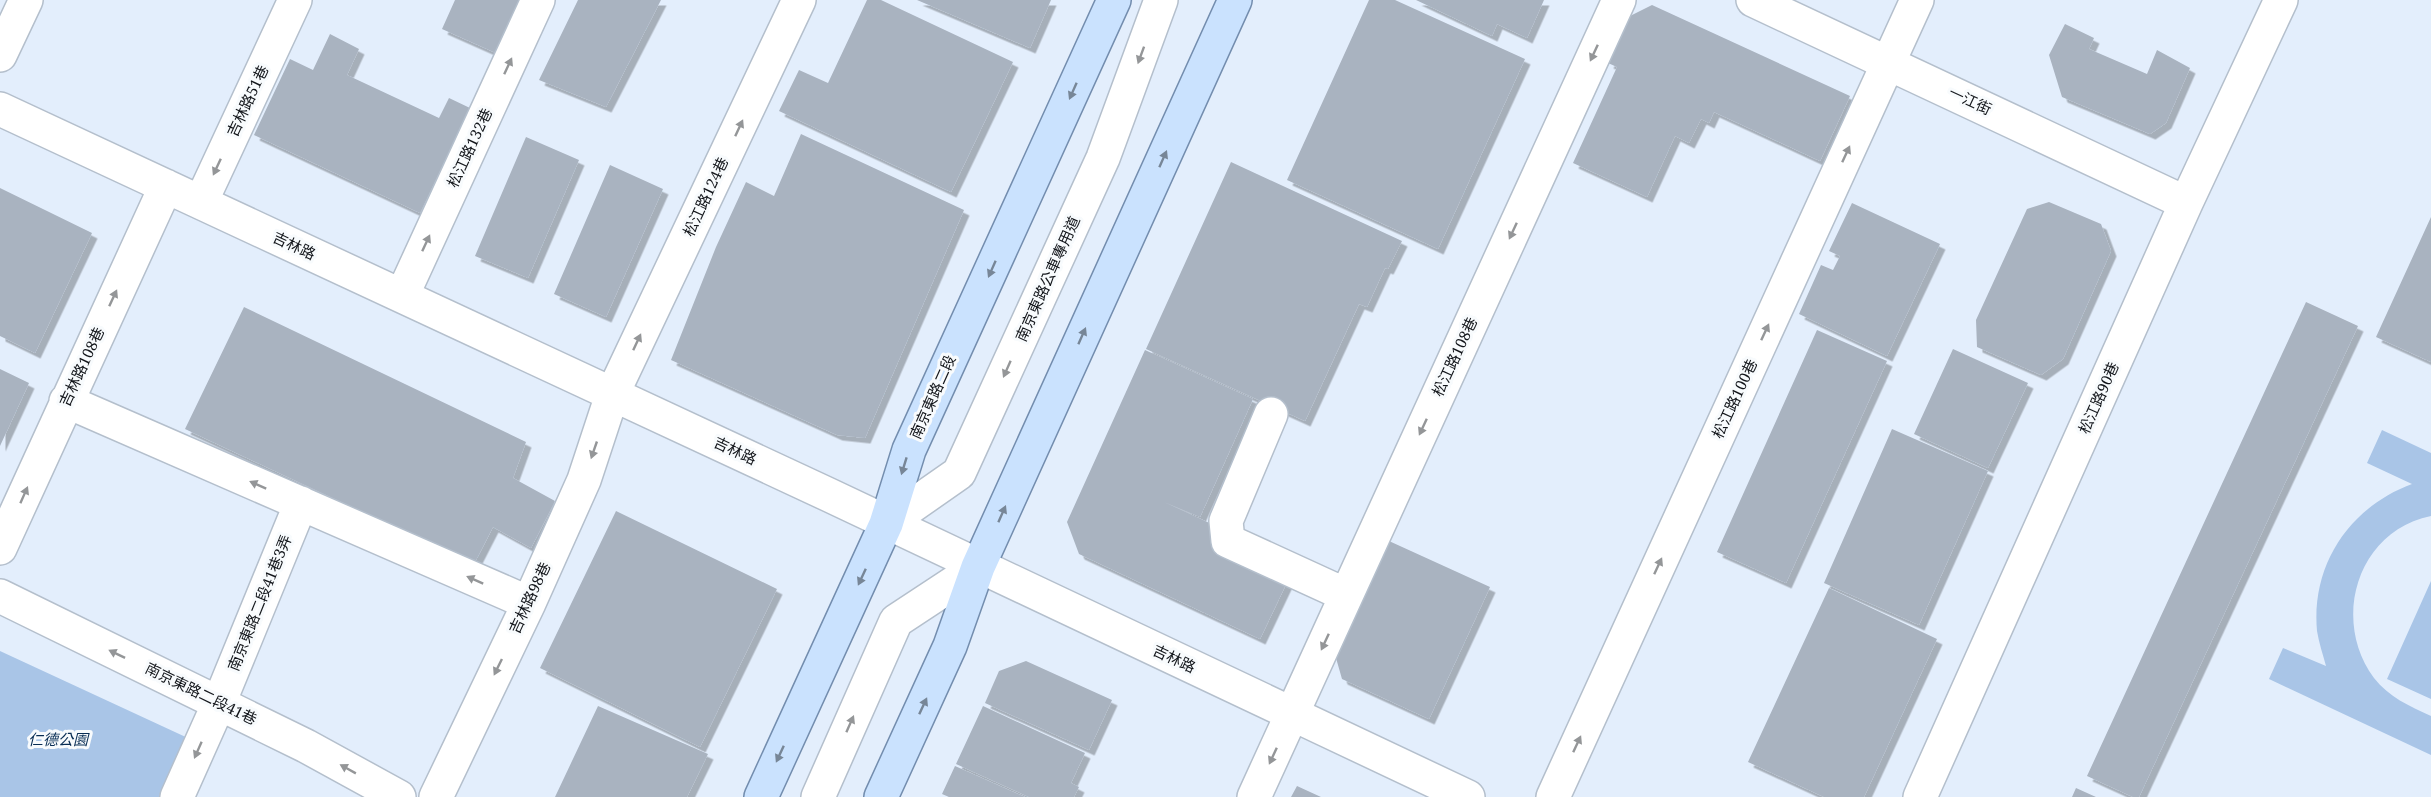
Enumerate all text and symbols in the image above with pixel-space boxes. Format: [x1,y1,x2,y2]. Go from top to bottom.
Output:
one-way arrow [1590,45,1599,62]
one-way arrow [1135,46,1145,64]
one-way arrow [503,58,512,75]
street label: 吉林路51巷 [222,62,272,140]
street label: 一江街 [1946,82,1995,119]
one-way arrow [1068,83,1077,100]
street label: 松江路132巷 [442,105,496,190]
one-way arrow [734,119,743,136]
one-way arrow [1842,146,1851,163]
one-way arrow [1158,150,1167,167]
street label: 松江路124巷 [678,154,732,239]
one-way arrow [213,159,222,176]
street label: 南京東路公車專用道 [1010,213,1084,344]
one-way arrow [1509,222,1518,239]
street label: 吉林路 [270,227,319,264]
one-way arrow [422,235,431,252]
one-way arrow [987,260,996,277]
one-way arrow [109,290,118,307]
street label: 松江路108巷 [1427,314,1481,399]
one-way arrow [1761,323,1770,340]
street label: 吉林路108巷 [54,324,108,409]
one-way arrow [1078,328,1087,345]
one-way arrow [633,333,642,350]
street label: 南京東路二段 [905,351,960,442]
street label: 松江路100巷 [1707,356,1761,441]
street label: 松江路90巷 [2073,358,2123,437]
one-way arrow [1002,361,1011,378]
one-way arrow [1418,418,1428,436]
street label: 吉林路 [711,432,760,469]
one-way arrow [588,441,598,459]
one-way arrow [899,457,908,475]
one-way arrow [249,479,267,489]
one-way arrow [19,485,29,503]
one-way arrow [997,505,1006,522]
street label: 南京東路二段41巷3弄 [223,532,296,674]
one-way arrow [1653,557,1663,575]
street label: 吉林路98巷 [504,559,554,637]
one-way arrow [857,568,866,585]
one-way arrow [467,575,484,584]
one-way arrow [1320,634,1329,651]
street label: 吉林路 [1150,640,1199,677]
one-way arrow [109,649,126,658]
street label: 南京東路二段41巷 [142,657,261,729]
one-way arrow [494,658,503,675]
one-way arrow [918,697,927,714]
one-way arrow [846,716,855,733]
park label: 仁德公園 [28,729,90,749]
one-way arrow [1572,734,1582,752]
one-way arrow [193,742,202,759]
one-way arrow [776,746,785,763]
one-way arrow [1268,747,1278,765]
one-way arrow [339,764,356,774]

